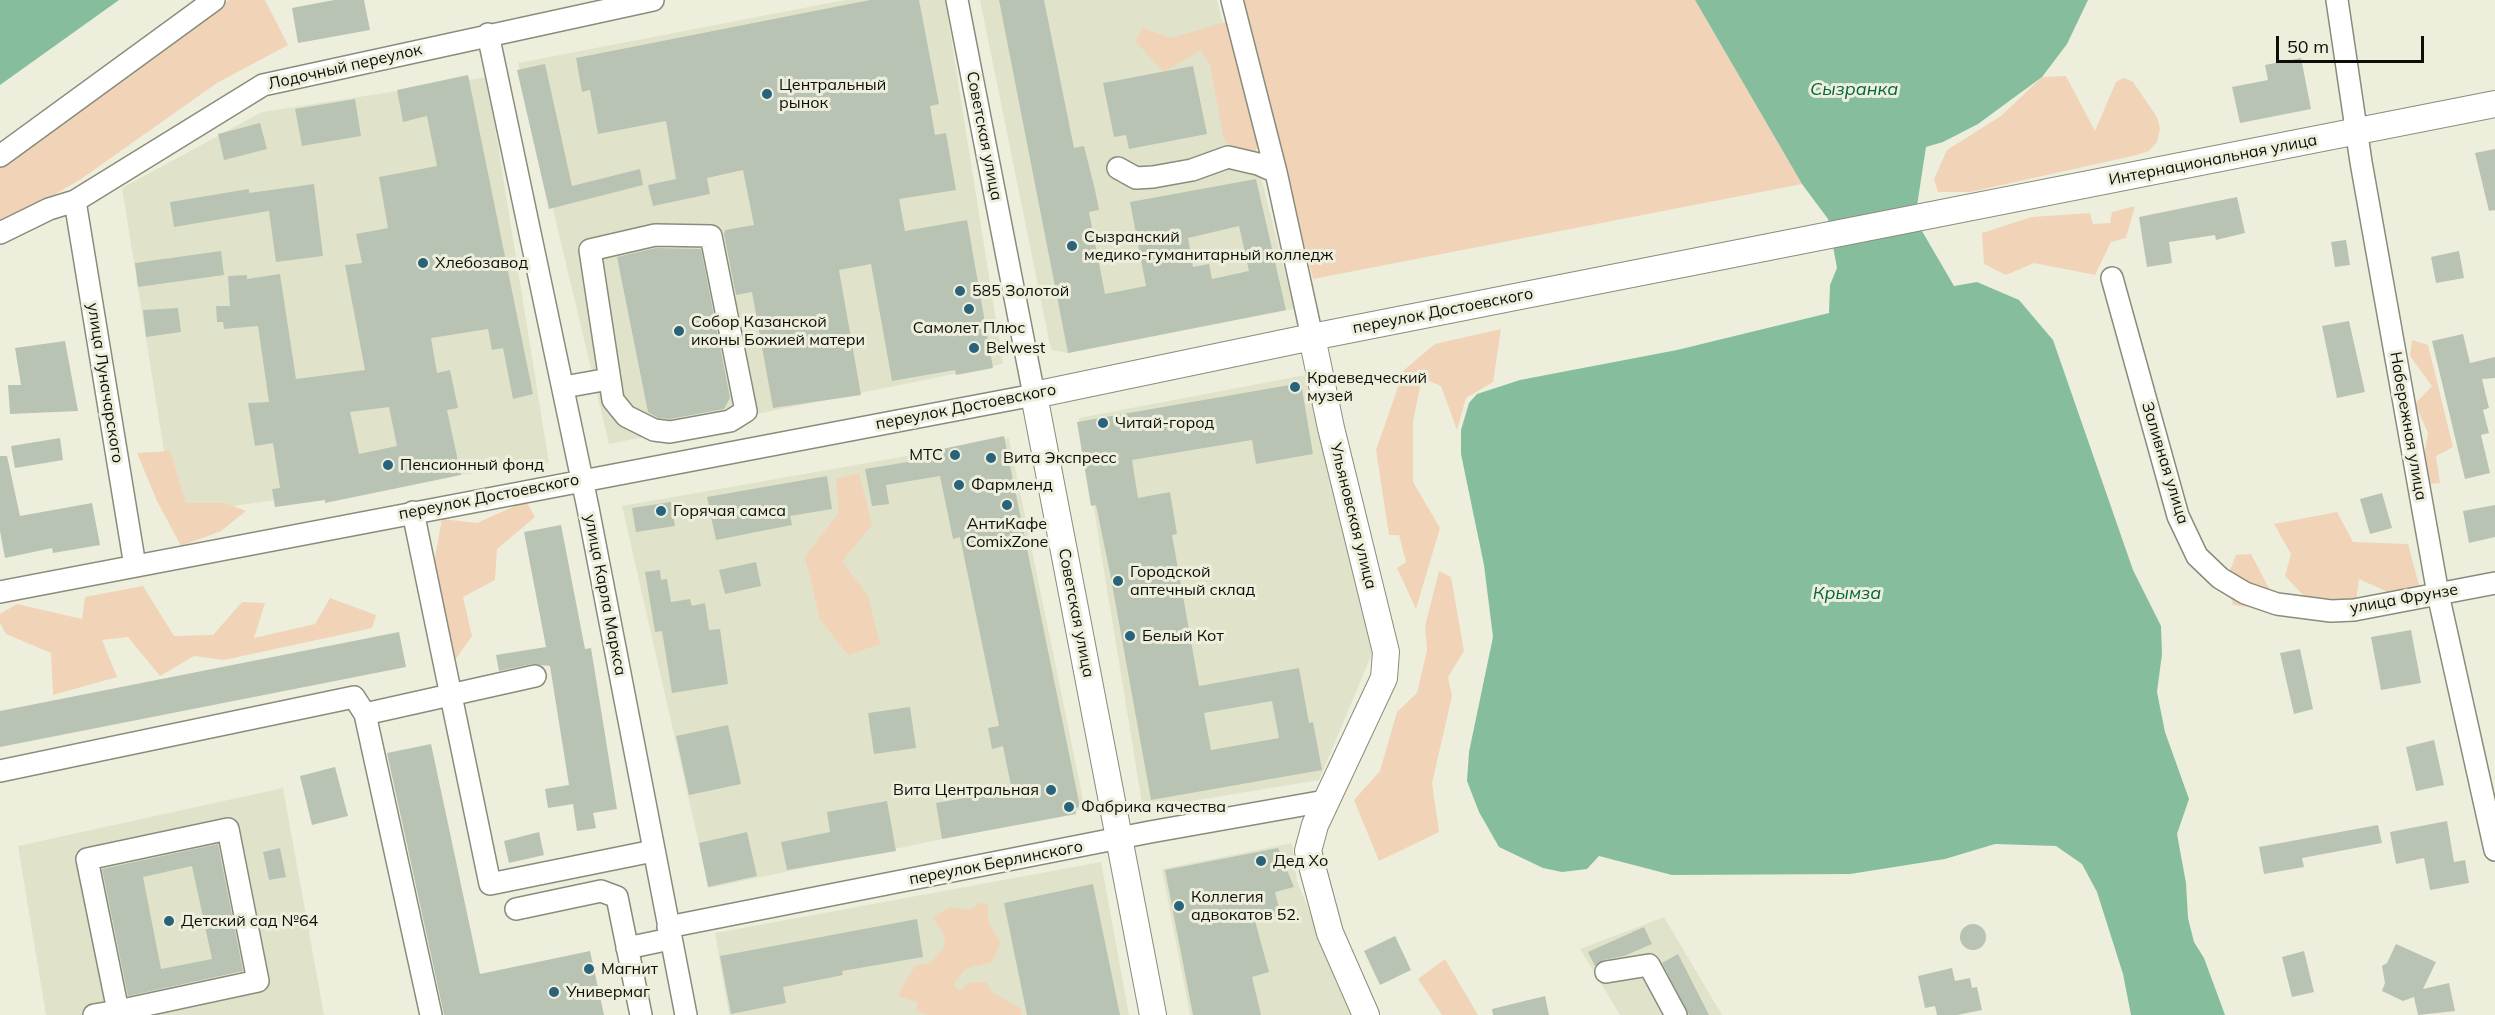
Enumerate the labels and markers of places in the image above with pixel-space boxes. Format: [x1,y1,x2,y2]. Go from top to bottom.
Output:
place label: Центральный рынок [779,75,886,113]
marker: Центральный рынок [760,87,774,101]
place label: Сызранский медико-гуманитарный колледж [1084,227,1333,265]
marker: Сызранский медико-гуманитарный колледж [1065,239,1079,253]
place label: Хлебозавод [435,253,528,273]
marker: Хлебозавод [416,256,430,270]
place label: 585 Золотой [972,281,1069,301]
marker: 585 Золотой [953,284,967,298]
marker: Самолет Плюс [962,302,976,316]
place label: Собор Казанской иконы Божией матери [691,312,865,350]
place label: Самолет Плюс [913,318,1025,338]
marker: Собор Казанской иконы Божией матери [672,324,686,338]
place label: Belwest [986,338,1045,358]
marker: Belwest [967,341,981,355]
place label: Краеведческий музей [1307,368,1427,406]
marker: Краеведческий музей [1288,380,1302,394]
place label: Читай-город [1115,413,1214,433]
marker: Читай-город [1096,416,1110,430]
place label: МТС [909,445,943,465]
marker: МТС [948,448,962,462]
place label: Вита Экспресс [1003,448,1117,468]
marker: Вита Экспресс [984,451,998,465]
place label: Пенсионный фонд [400,455,544,475]
marker: Пенсионный фонд [381,458,395,472]
place label: Фармленд [971,475,1053,495]
marker: Фармленд [952,478,966,492]
marker: АнтиКафе ComixZone [1000,498,1014,512]
place label: Горячая самса [673,501,786,521]
marker: Горячая самса [654,504,668,518]
place label: АнтиКафе ComixZone [966,514,1048,552]
place label: Городской аптечный склад [1130,562,1255,600]
marker: Городской аптечный склад [1111,574,1125,588]
place label: Белый Кот [1142,626,1224,646]
marker: Белый Кот [1123,629,1137,643]
place label: Вита Центральная [893,780,1039,800]
marker: Вита Центральная [1044,783,1058,797]
place label: Фабрика качества [1081,797,1226,817]
marker: Фабрика качества [1062,800,1076,814]
place label: Дед Хо [1273,851,1328,871]
marker: Дед Хо [1254,854,1268,868]
place label: Коллегия адвокатов 52. [1191,887,1300,925]
marker: Коллегия адвокатов 52. [1172,899,1186,913]
place label: Детский сад №64 [181,911,318,931]
marker: Детский сад №64 [162,914,176,928]
place label: Магнит [601,959,658,979]
marker: Магнит [582,962,596,976]
place label: Универмаг [566,982,650,1002]
marker: Универмаг [547,985,561,999]

